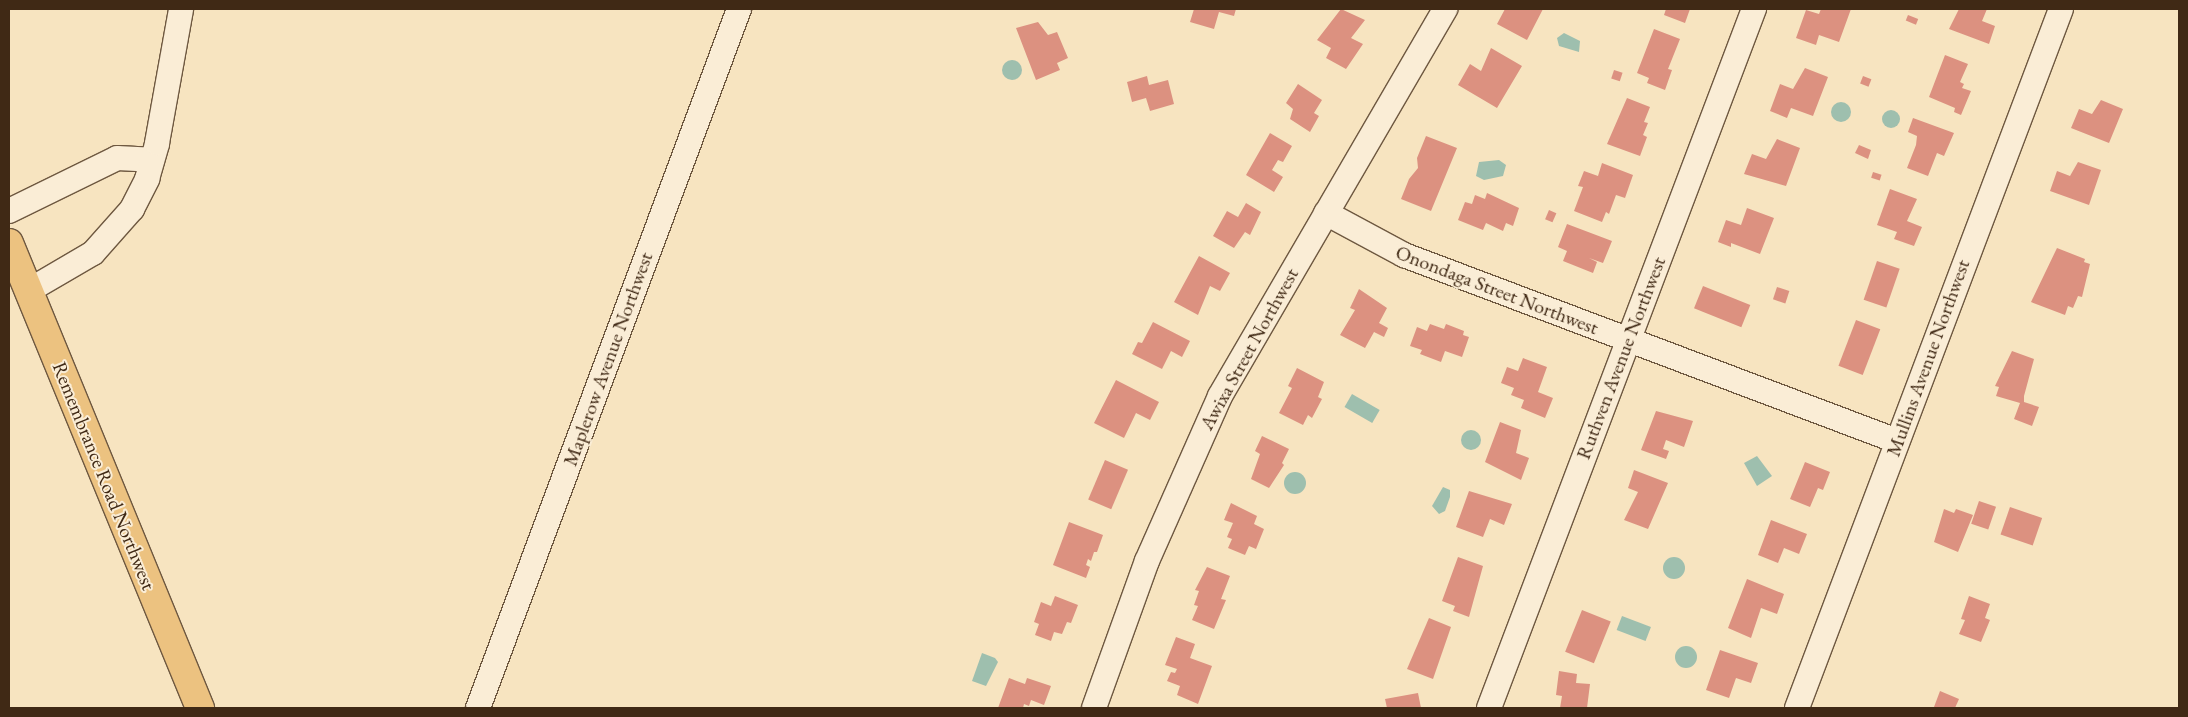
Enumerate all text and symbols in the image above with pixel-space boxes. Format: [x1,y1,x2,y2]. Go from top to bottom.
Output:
street label: Onondaga Street Northwest [1392,240,1602,340]
street label: Maplerow Avenue Northwest [558,249,658,469]
street label: Ruthven Avenue Northwest [1571,253,1671,463]
street label: Mullins Avenue Northwest [1881,256,1975,460]
street label: Awixa Street Northwest [1195,264,1303,434]
street label: Remembrance Road Northwest [47,358,161,594]

